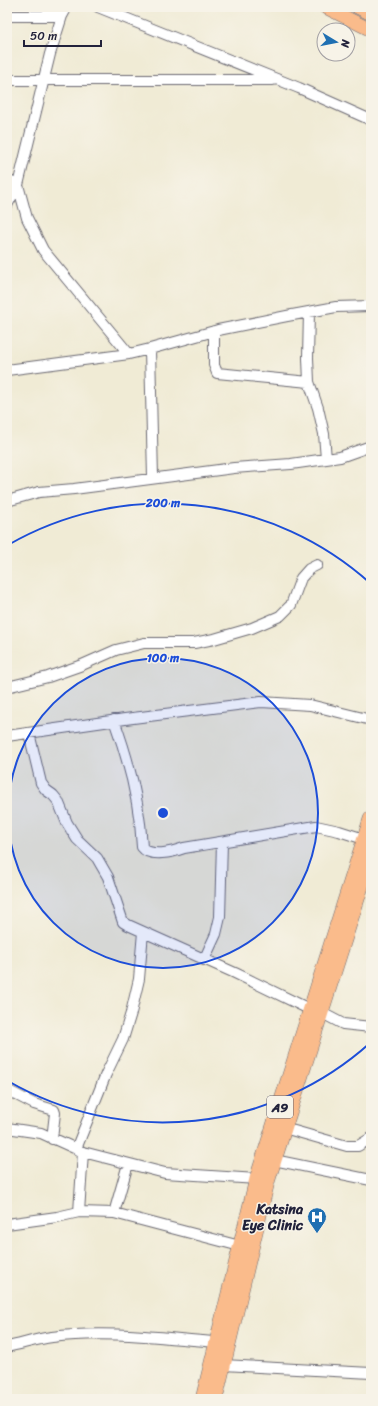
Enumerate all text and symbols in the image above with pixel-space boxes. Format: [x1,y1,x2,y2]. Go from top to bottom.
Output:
scale bar [24,22,101,48]
north arrow [316,22,356,62]
text: 50 m [30,25,57,47]
text: N [335,37,356,49]
text: 200 m [145,492,181,514]
text: 100 m [147,647,180,669]
centre of rings [156,806,170,820]
road number: A9 [267,1096,293,1118]
place label: Katsina Eye Clinic [242,1197,304,1238]
hospital icon: Katsina Eye Clinic [306,1206,328,1234]

